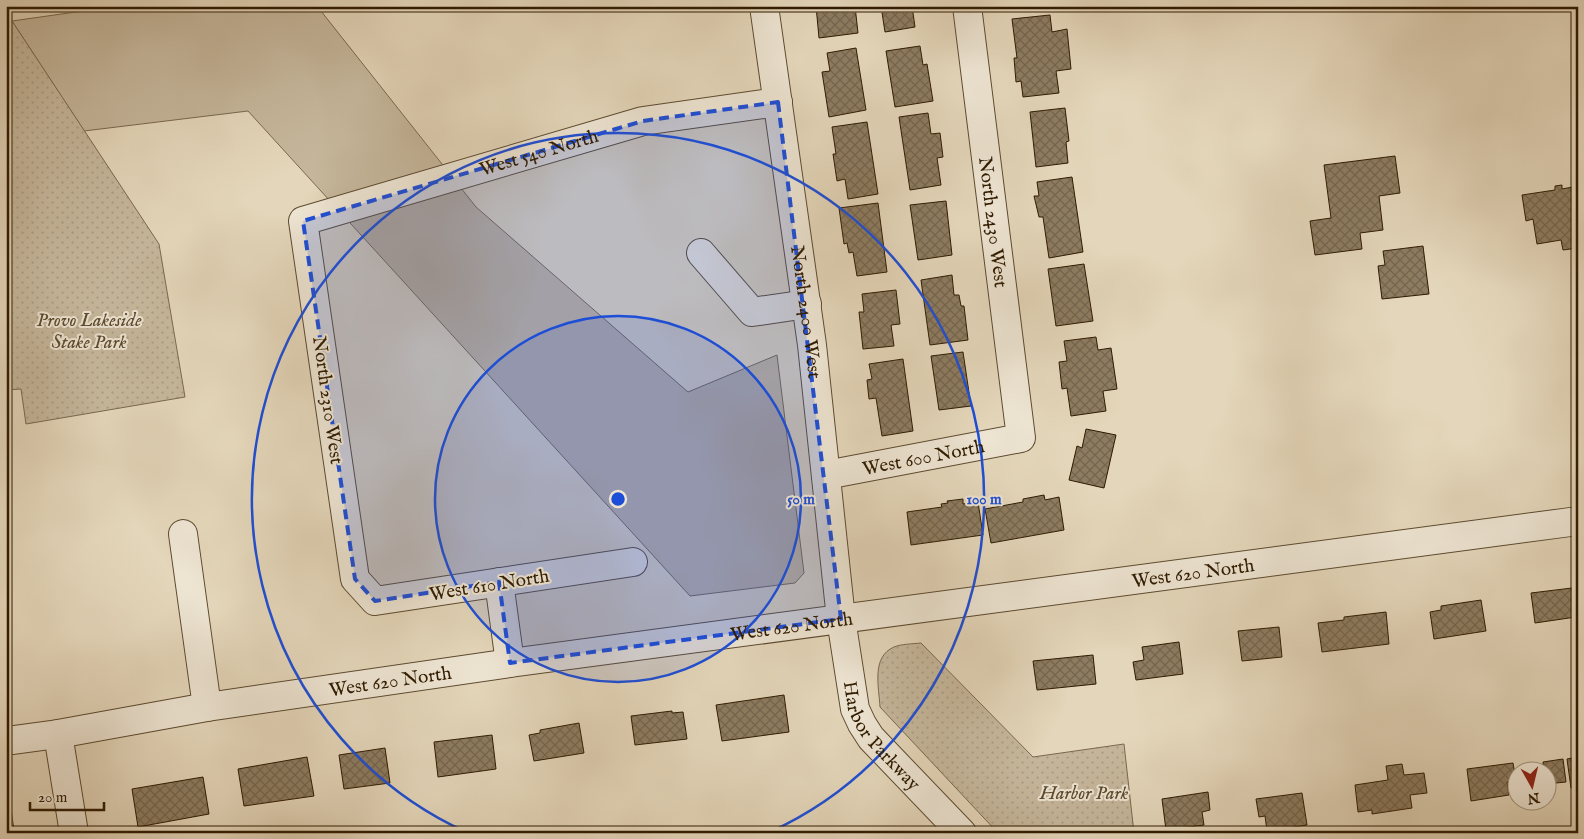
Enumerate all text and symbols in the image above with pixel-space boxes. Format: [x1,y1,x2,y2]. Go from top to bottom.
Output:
street label: West 540 North [477,125,601,182]
street label: North 2430 West [972,155,1012,290]
street label: North 2400 West [784,244,826,380]
park label: Provo Lakeside Stake Park [36,309,142,355]
street label: North 2310 West [306,335,348,466]
street label: West 600 North [861,435,987,482]
centre of rings [609,490,627,508]
text: 50 m [787,490,815,509]
text: 100 m [966,490,1002,509]
street label: West 620 North [1130,554,1256,594]
street label: West 610 North [428,565,551,607]
street label: West 620 North [729,608,854,648]
street label: West 620 North [328,662,453,703]
street label: Harbor Parkway [837,679,925,797]
north arrow [1506,762,1556,812]
scale bar [30,779,104,811]
park label: Harbor Park [1039,782,1129,806]
text: 20 m [38,788,68,807]
text: N [1526,788,1542,808]

